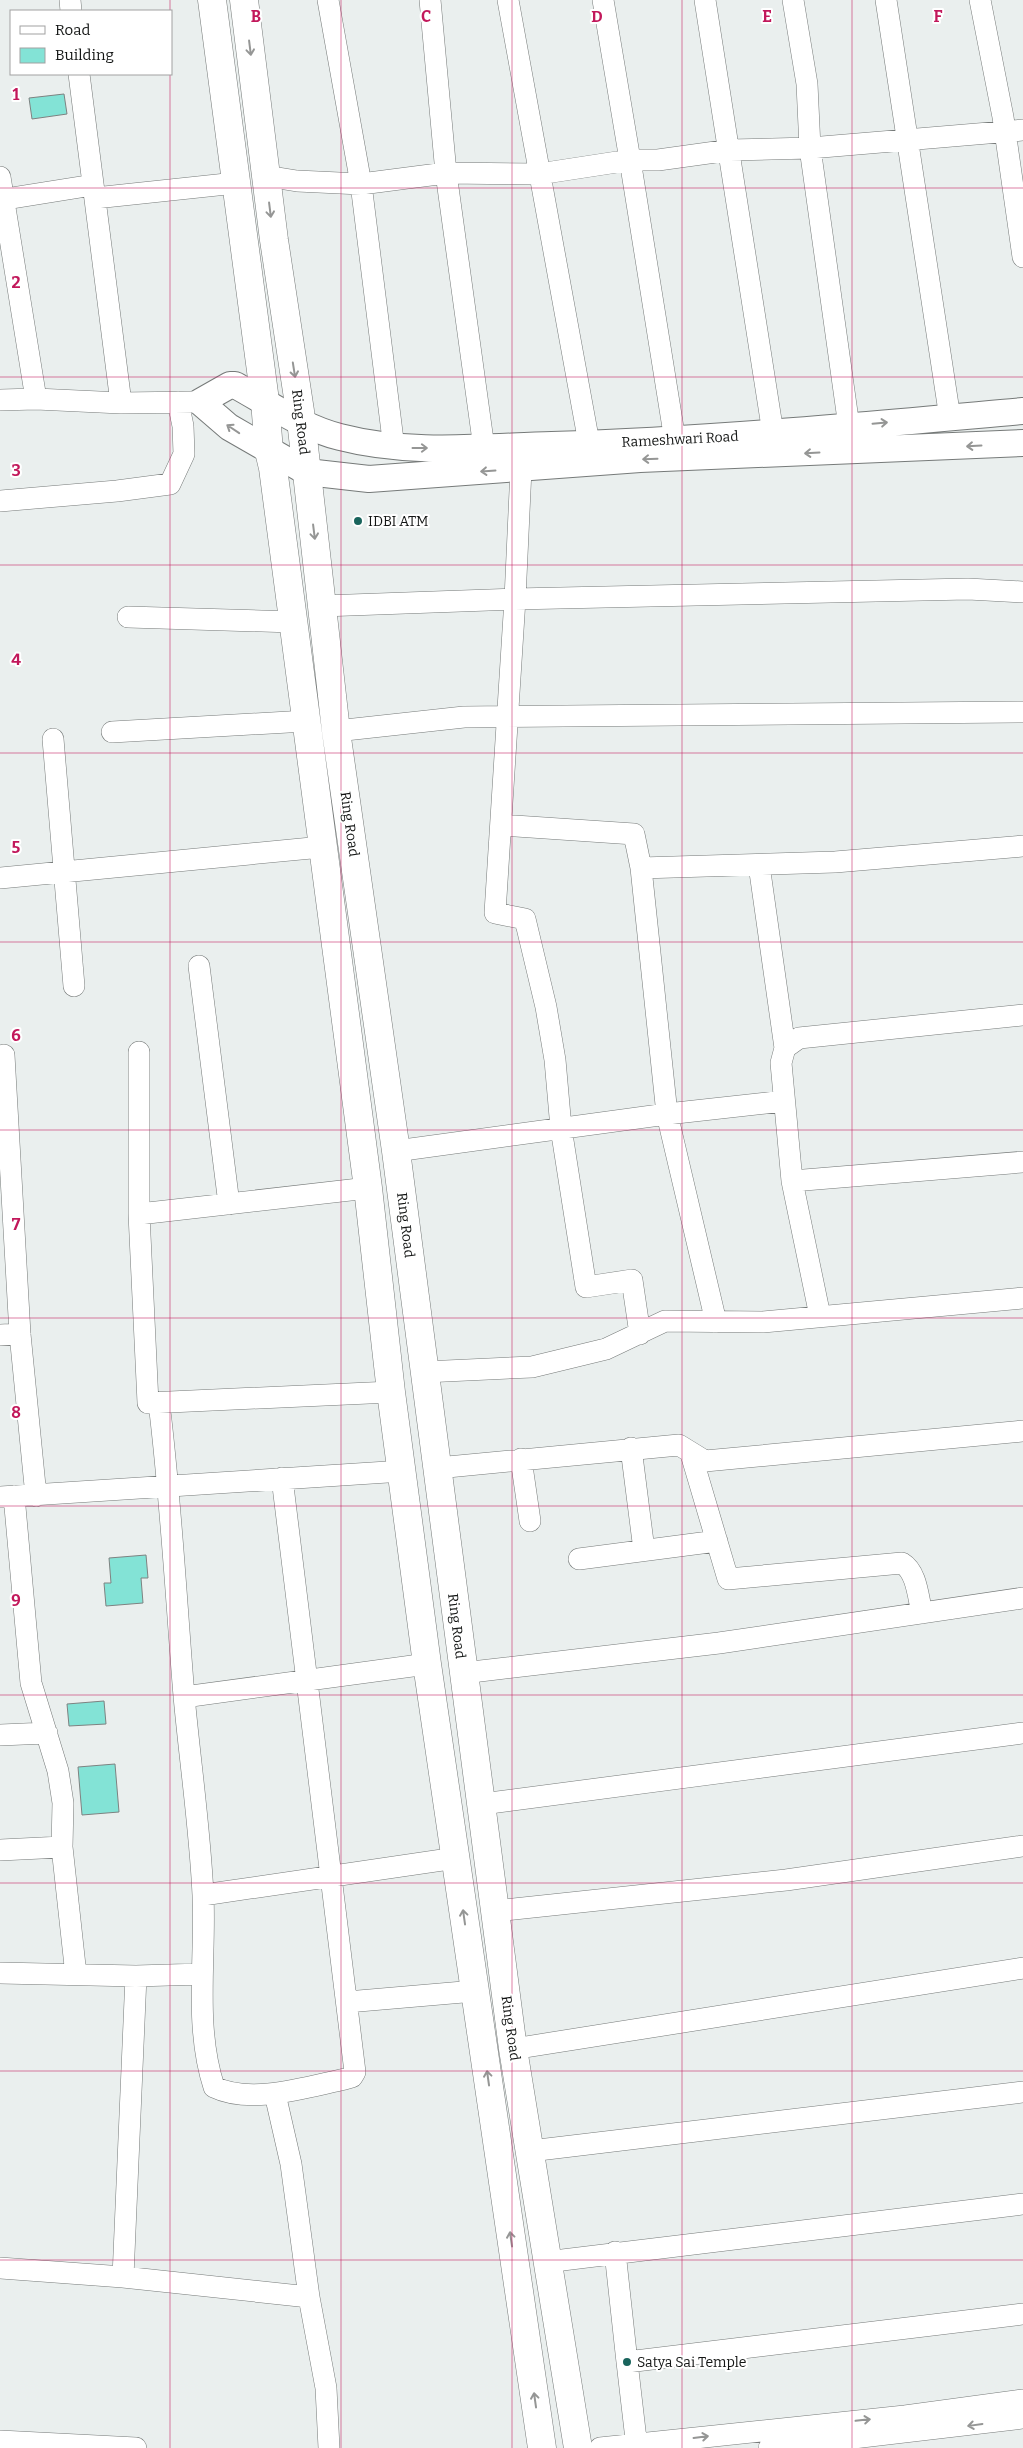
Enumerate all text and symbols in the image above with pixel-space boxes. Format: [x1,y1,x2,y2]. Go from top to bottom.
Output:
text: B [251,7,261,26]
text: C [421,7,431,26]
text: D [591,7,603,26]
text: E [762,7,772,26]
text: F [934,7,943,26]
legend [10,10,172,75]
text: Road [55,21,90,39]
one-way arrow [245,40,255,56]
text: Building [55,46,114,64]
text: 1 [13,85,20,104]
one-way arrow [265,201,275,217]
text: 2 [11,273,21,292]
one-way arrow [289,362,299,378]
street label: Ring Road [288,388,313,456]
one-way arrow [871,419,887,428]
one-way arrow [226,424,240,434]
street label: Rameshwari Road [621,428,739,451]
one-way arrow [967,441,983,450]
one-way arrow [412,443,428,453]
one-way arrow [804,449,820,458]
one-way arrow [642,454,658,464]
text: 3 [11,461,21,480]
one-way arrow [480,466,496,475]
place label: IDBI ATM [368,513,429,530]
marker: IDBI ATM [352,515,364,527]
one-way arrow [309,523,319,539]
text: 4 [11,650,21,669]
street label: Ring Road [337,790,362,858]
text: 5 [12,838,21,857]
text: 6 [11,1026,21,1045]
street label: Ring Road [393,1191,418,1259]
text: 7 [12,1215,21,1234]
text: 8 [11,1403,21,1422]
text: 9 [11,1591,21,1610]
street label: Ring Road [444,1592,469,1660]
one-way arrow [459,1910,469,1926]
street label: Ring Road [498,1994,523,2062]
one-way arrow [482,2071,492,2087]
one-way arrow [506,2231,516,2247]
place label: Satya Sai Temple [637,2354,746,2371]
marker: Satya Sai Temple [621,2356,633,2368]
one-way arrow [529,2392,539,2408]
one-way arrow [854,2416,870,2425]
one-way arrow [967,2420,983,2430]
one-way arrow [693,2432,709,2442]

